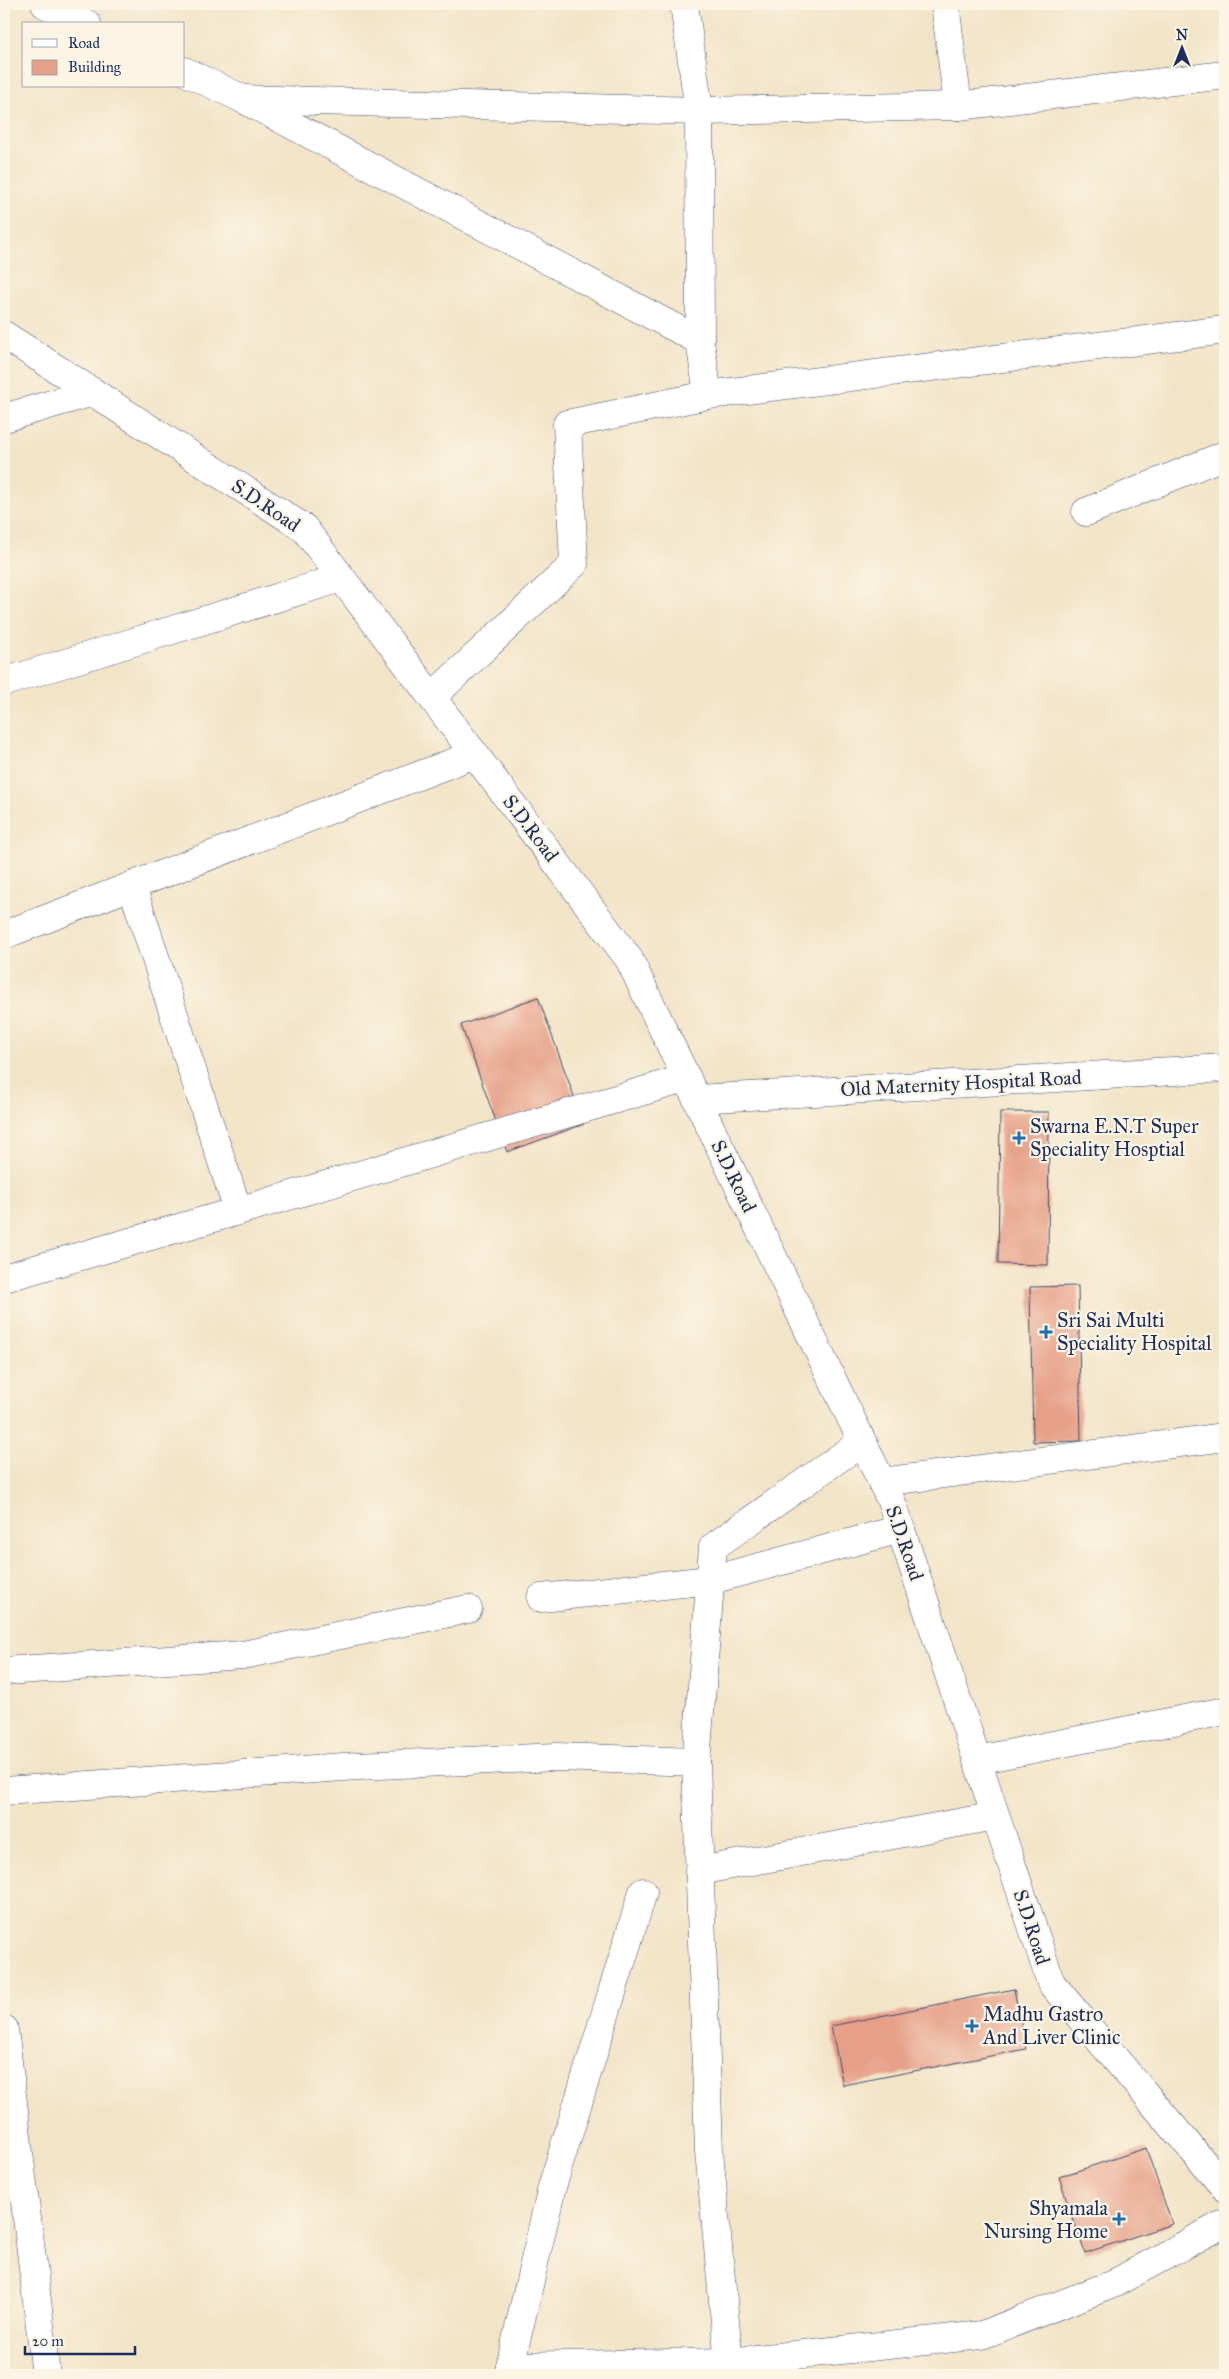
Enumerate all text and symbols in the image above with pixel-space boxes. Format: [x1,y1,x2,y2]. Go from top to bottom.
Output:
legend [22,22,185,88]
north arrow [1156,22,1206,72]
text: N [1176,27,1188,44]
text: Road [68,34,100,52]
text: Building [68,58,122,76]
street label: S.D.Road [227,473,305,537]
street label: S.D.Road [498,790,564,866]
street label: Old Maternity Hospital Road [840,1065,1082,1101]
place label: Swarna E.N.T Super Speciality Hosptial [1030,1114,1199,1161]
marker: Swarna E.N.T Super Speciality Hosptial [1012,1131,1026,1145]
street label: S.D.Road [706,1136,762,1216]
place label: Sri Sai Multi Speciality Hospital [1057,1308,1212,1355]
marker: Sri Sai Multi Speciality Hospital [1039,1325,1053,1339]
street label: S.D.Road [881,1502,929,1584]
street label: S.D.Road [1009,1886,1055,1968]
place label: Madhu Gastro And Liver Clinic [982,2002,1120,2049]
marker: Madhu Gastro And Liver Clinic [965,2019,979,2033]
place label: Shyamala Nursing Home [984,2196,1109,2244]
marker: Shyamala Nursing Home [1112,2212,1126,2226]
scale bar [25,2324,135,2356]
text: 20 m [32,2332,64,2350]

